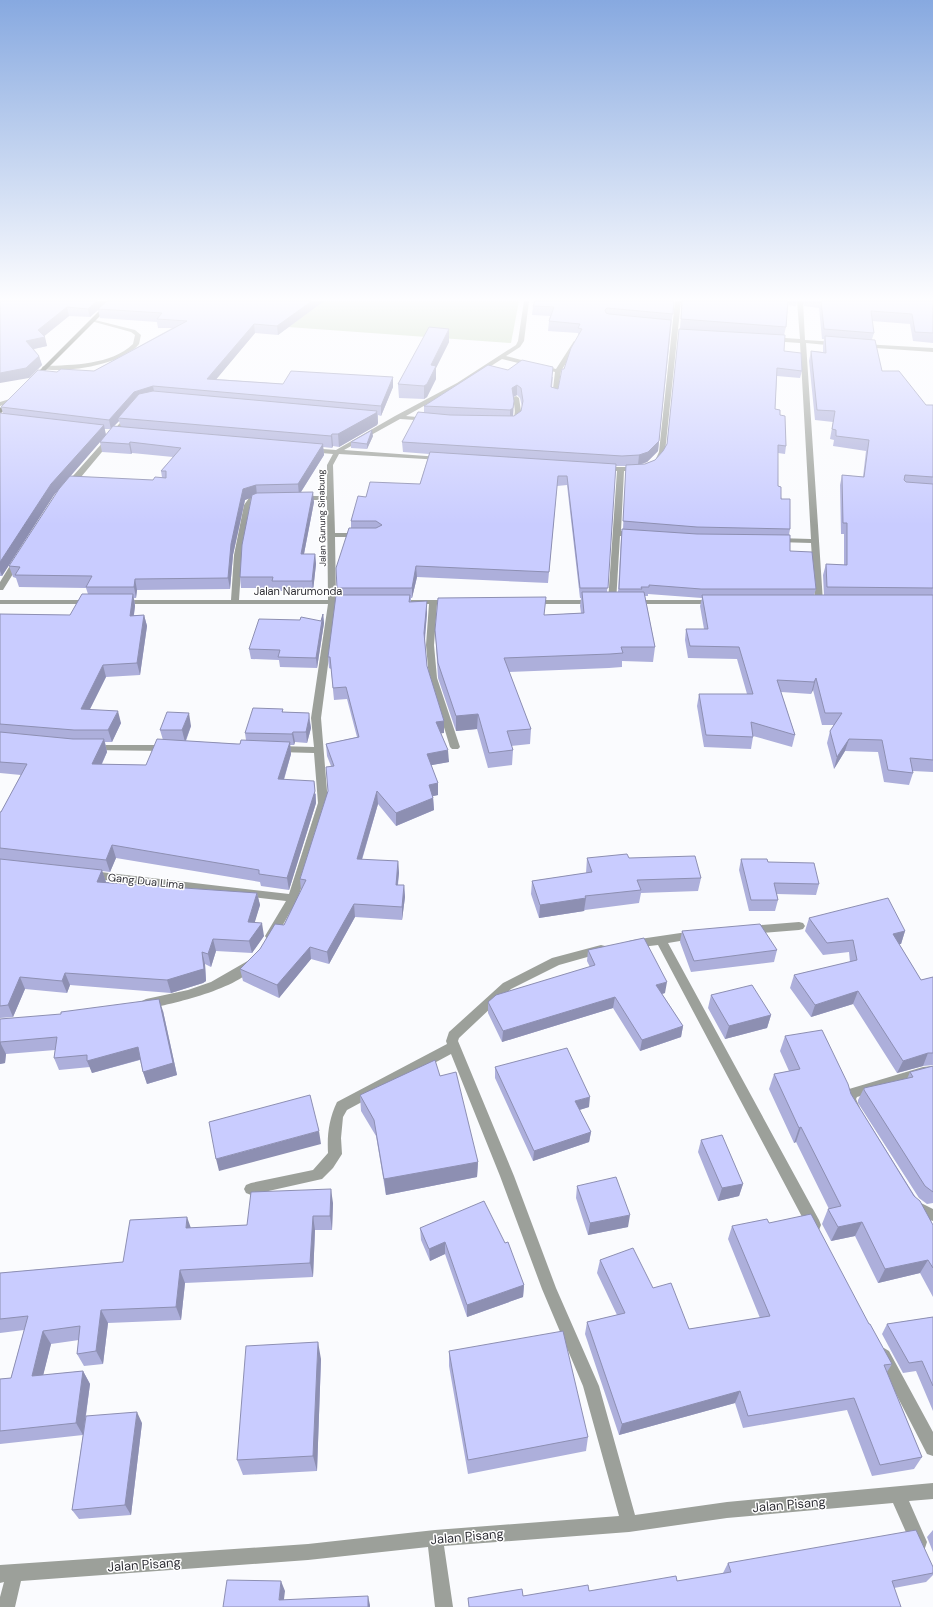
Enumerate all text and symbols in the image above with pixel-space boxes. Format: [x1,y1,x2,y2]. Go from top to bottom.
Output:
street label: Jalan Gunung Sinabung [315,469,329,567]
street label: Jalan Narumonda [254,584,342,598]
street label: Gang Dua Lima [107,870,185,892]
street label: Jalan Pisang [752,1493,826,1516]
street label: Jalan Pisang [430,1525,504,1548]
street label: Jalan Pisang [107,1553,181,1576]

